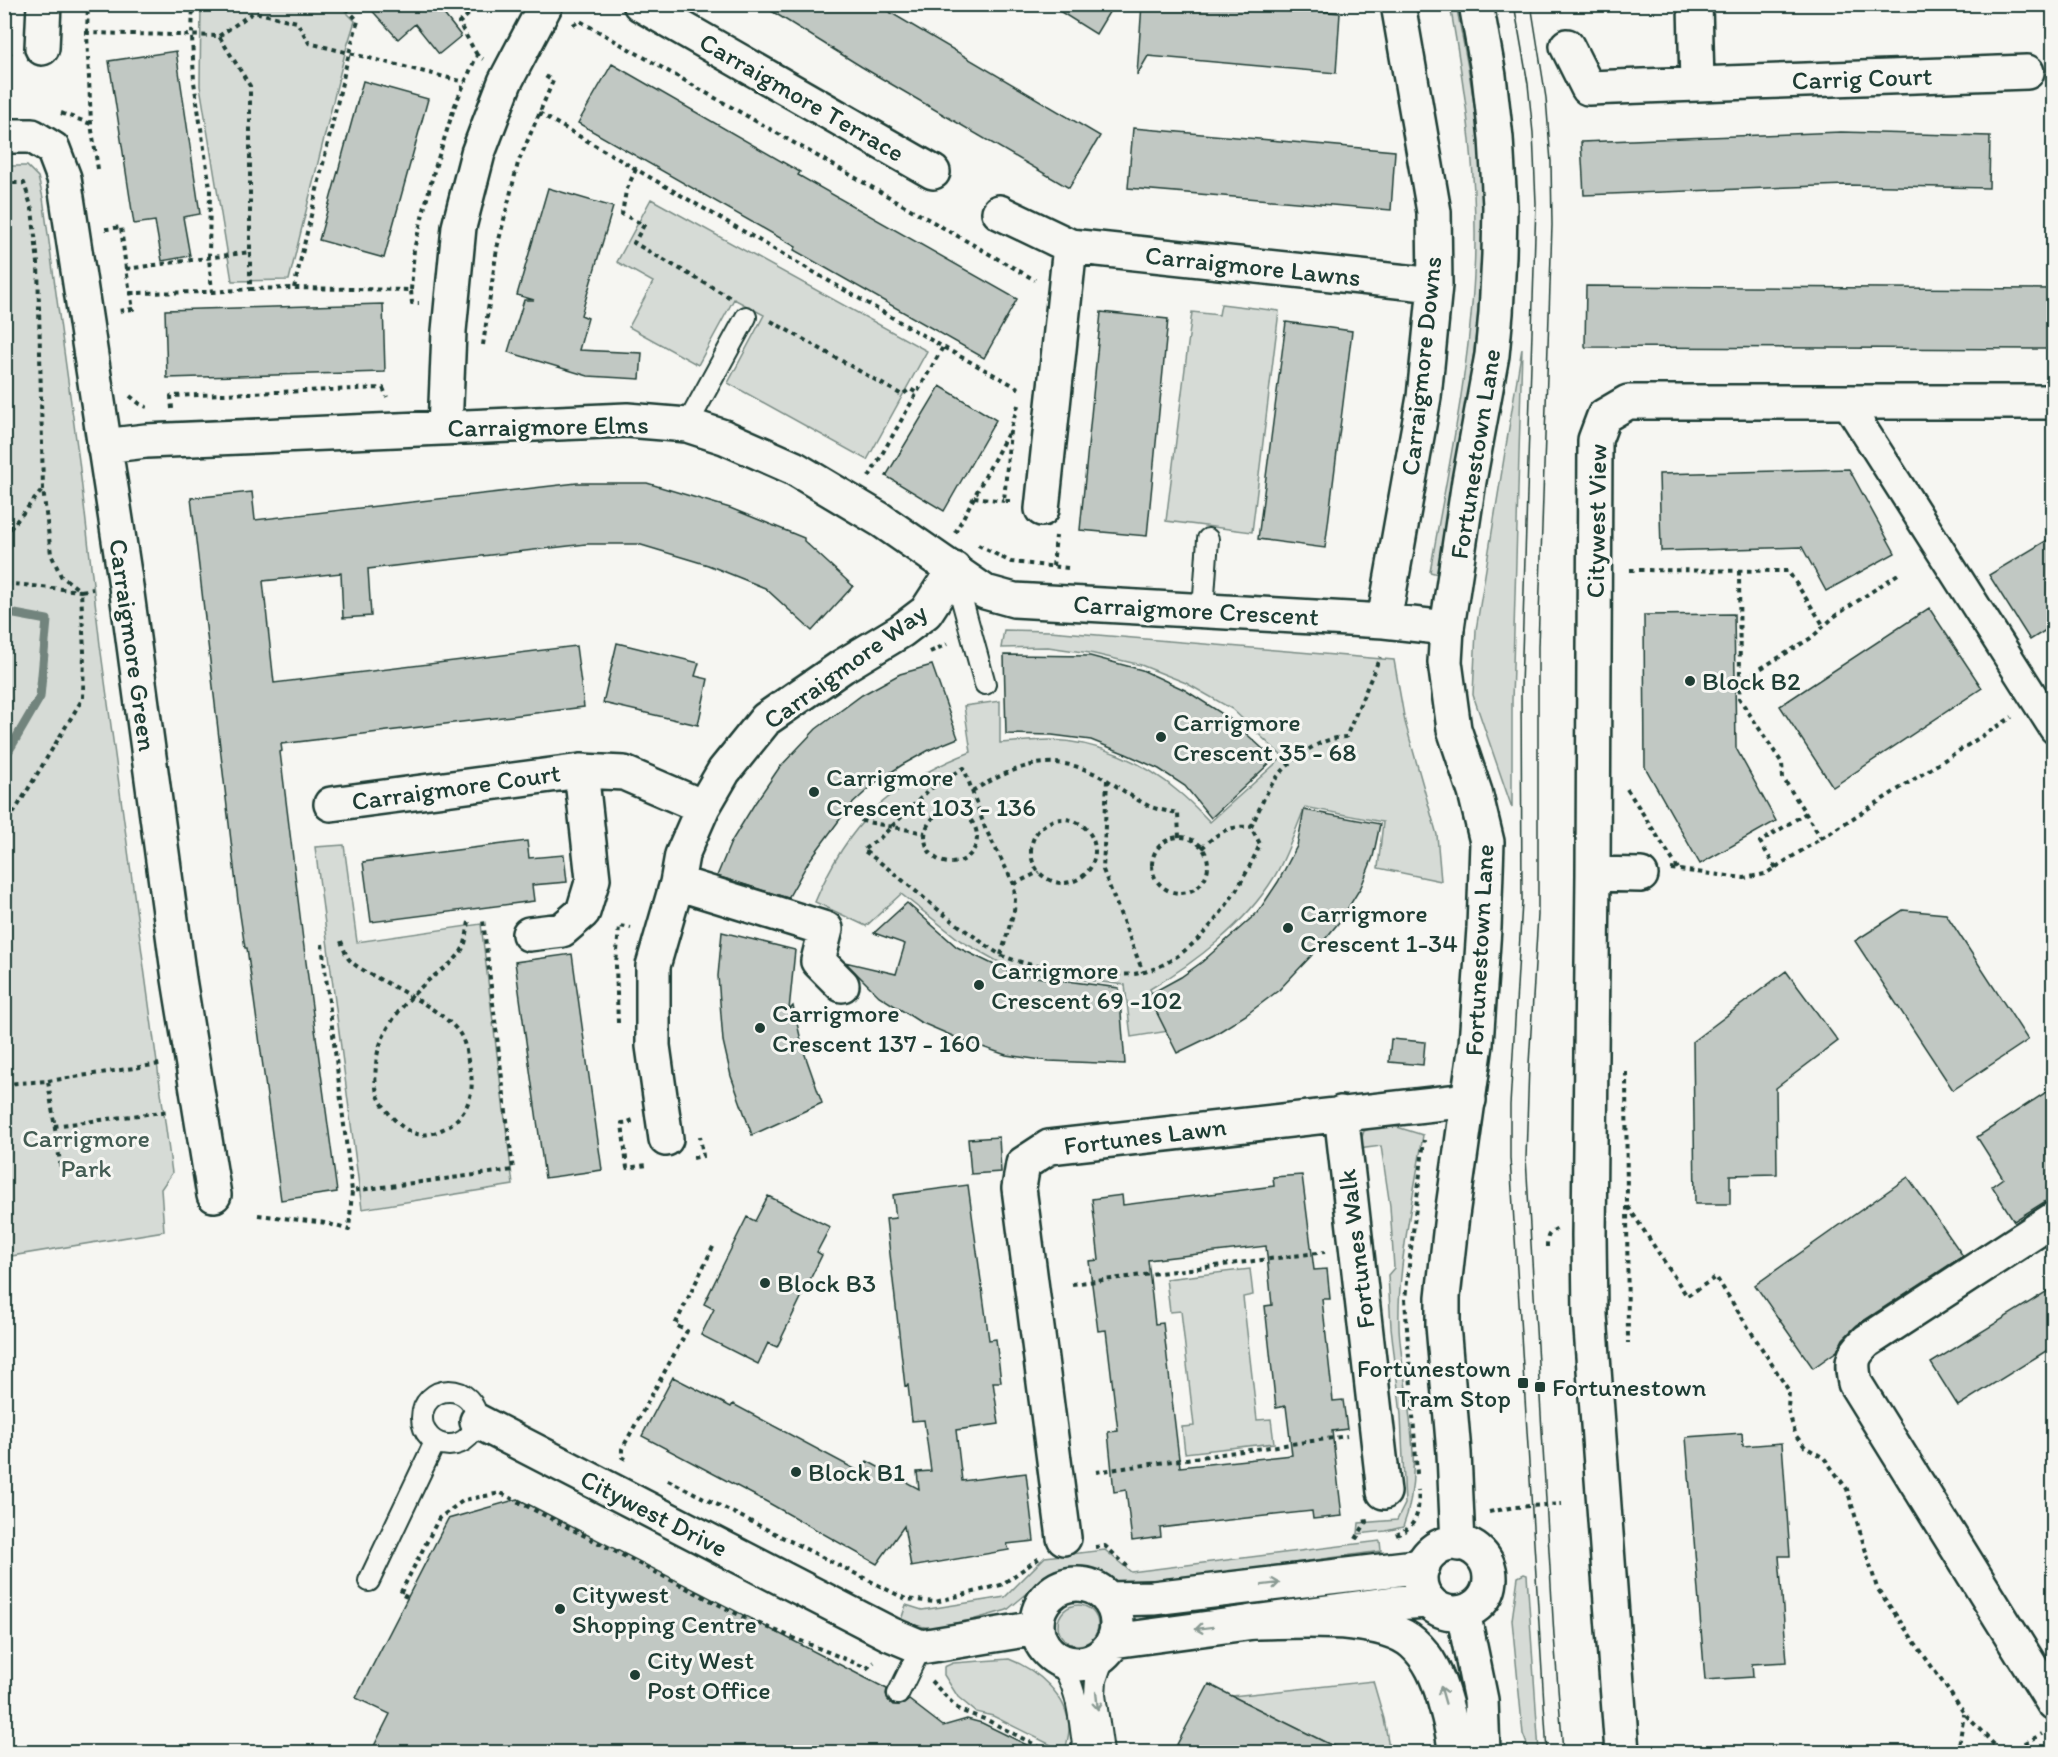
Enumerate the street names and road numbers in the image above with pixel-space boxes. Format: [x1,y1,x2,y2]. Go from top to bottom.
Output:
street label: Carraigmore Terrace [694,25,910,169]
street label: Carrig Court [1791,60,1933,96]
street label: Carraigmore Lawns [1144,239,1362,293]
street label: Carraigmore Downs [1394,255,1448,477]
street label: Fortunestown Lane [1443,347,1507,561]
street label: Carraigmore Elms [447,408,649,444]
street label: Citywest View [1579,443,1613,599]
street label: Carraigmore Green [102,537,164,754]
street label: Carraigmore Crescent [1072,588,1320,632]
street label: Carraigmore Way [757,596,933,736]
street label: Carraigmore Court [350,756,563,817]
street label: Fortunestown Lane [1457,843,1501,1057]
street label: Fortunes Lawn [1062,1110,1229,1162]
street label: Fortunes Walk [1330,1167,1382,1331]
street label: Citywest Drive [575,1462,733,1564]

